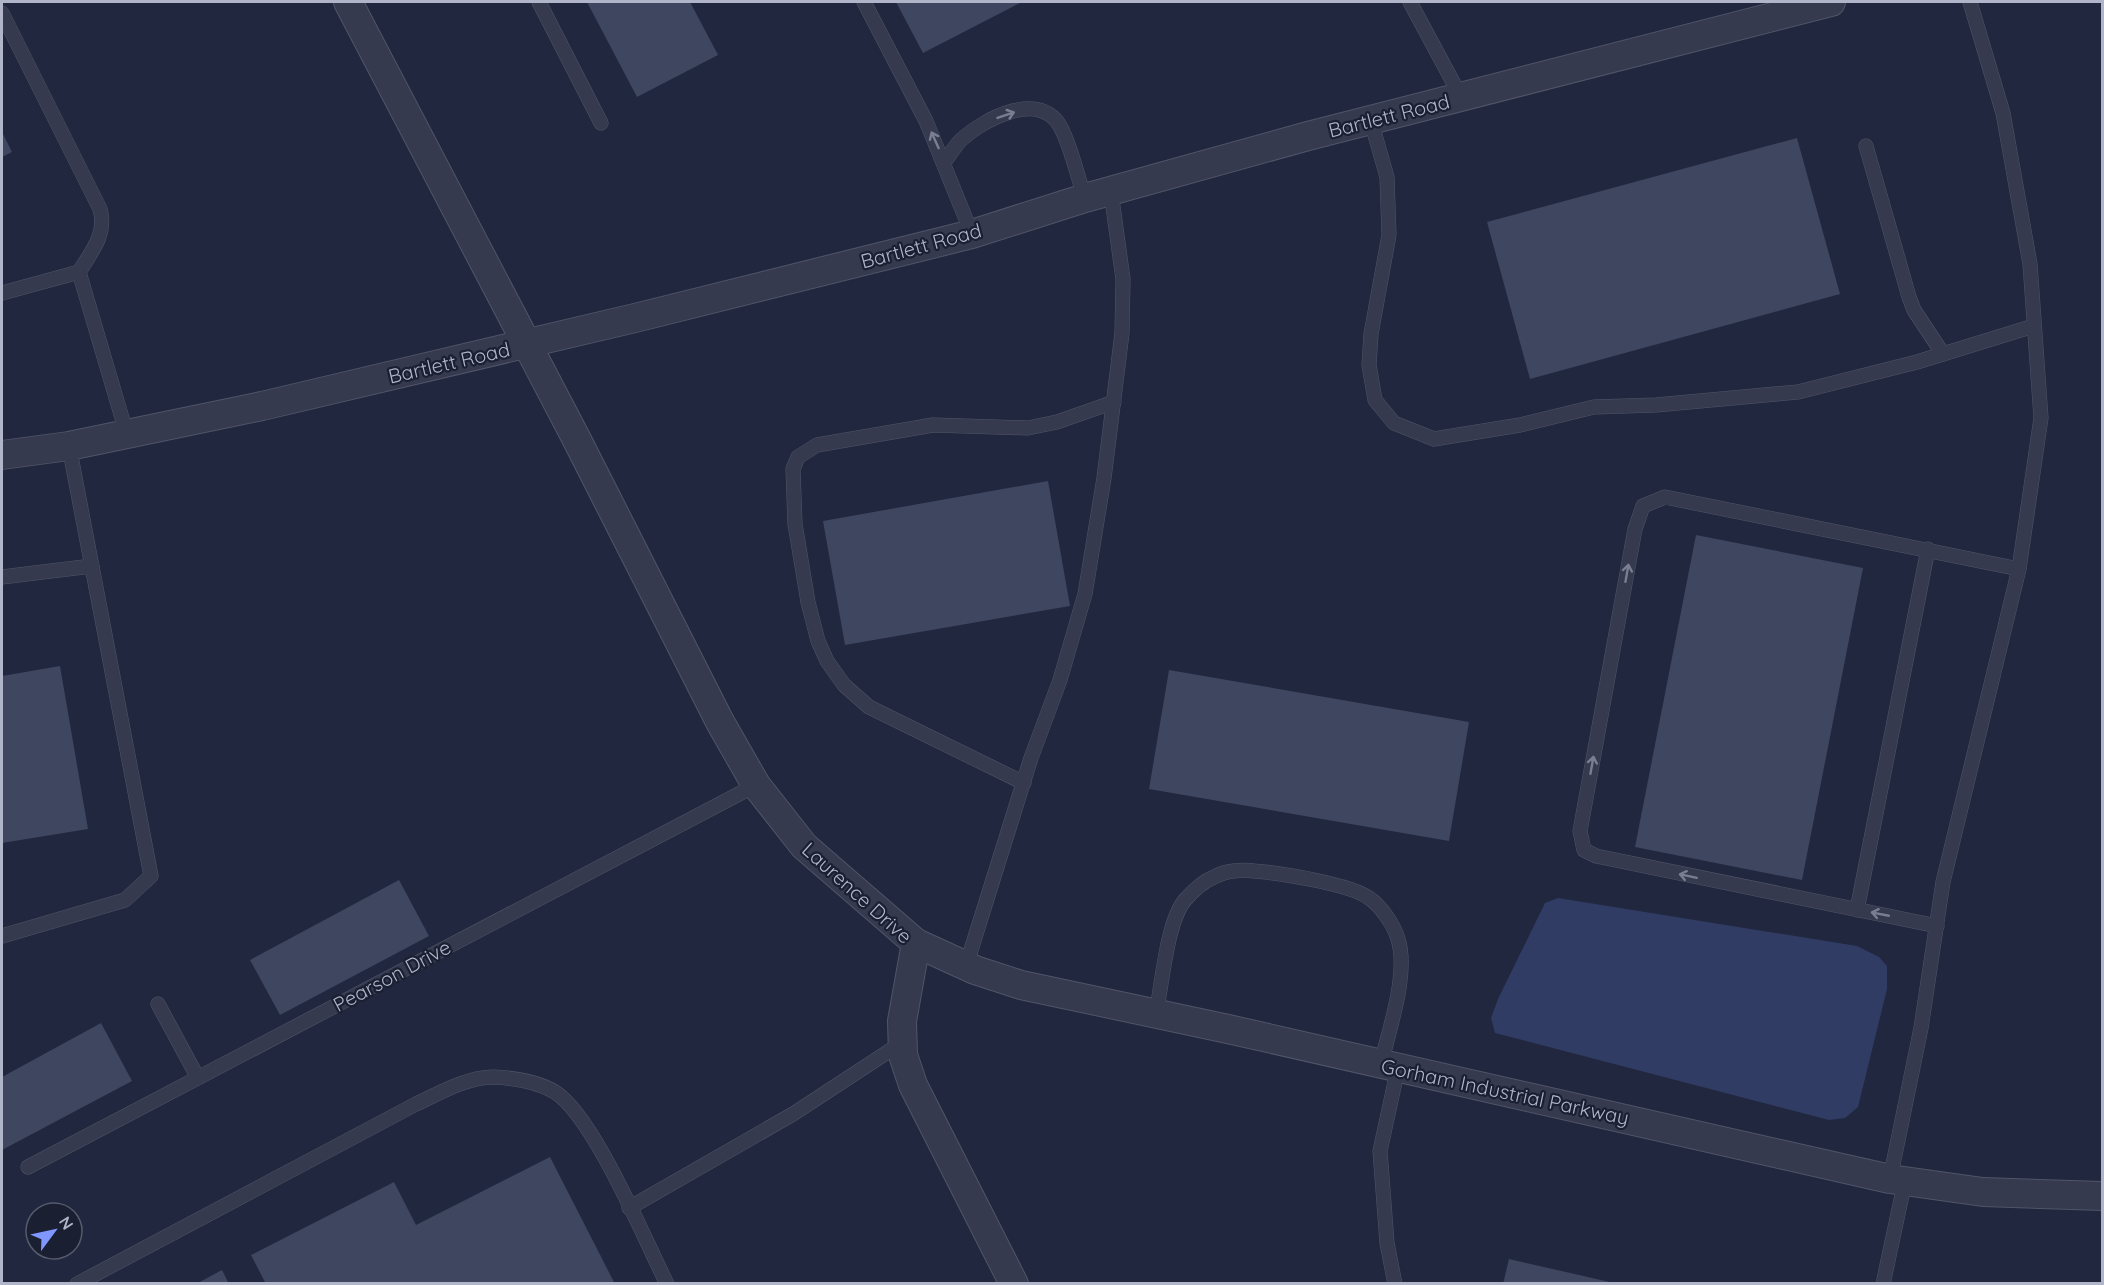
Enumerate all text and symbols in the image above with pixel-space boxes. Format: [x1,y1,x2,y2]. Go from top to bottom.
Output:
street label: Bartlett Road [1326,88,1452,143]
one-way arrow [996,108,1015,119]
one-way arrow [928,132,940,150]
street label: Bartlett Road [858,217,984,274]
street label: Bartlett Road [386,336,512,389]
one-way arrow [1622,563,1633,583]
one-way arrow [1587,755,1598,775]
street label: Laurence Drive [797,837,917,949]
one-way arrow [1679,869,1698,881]
one-way arrow [1870,908,1890,919]
street label: Pearson Drive [329,934,455,1017]
street label: Gorham Industrial Parkway [1379,1053,1631,1130]
north arrow [24,1201,84,1261]
text: N [55,1212,78,1233]

